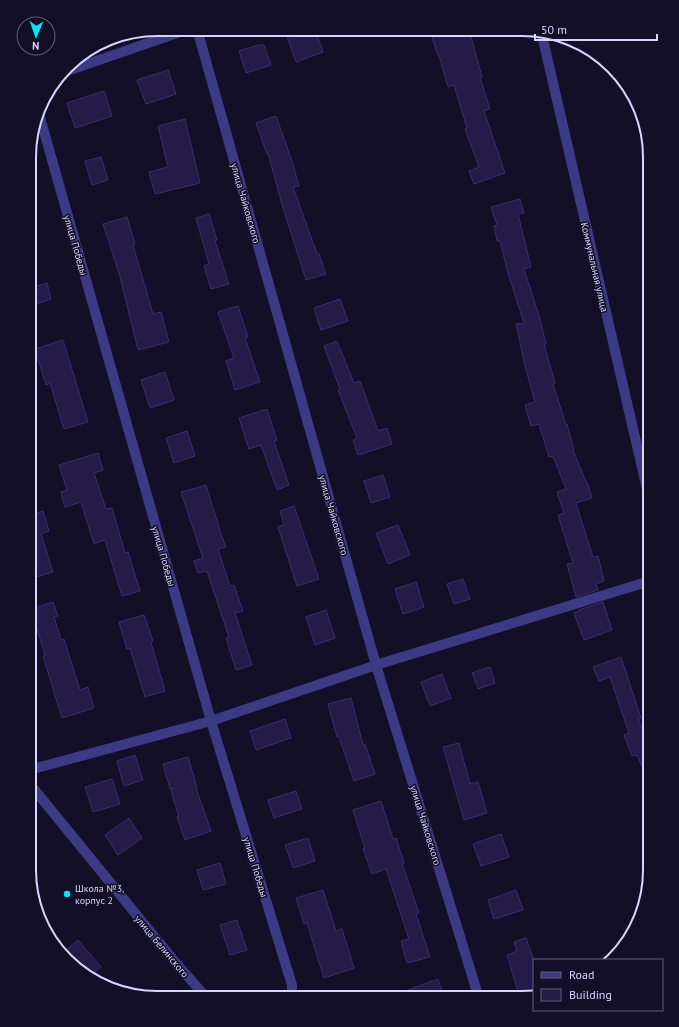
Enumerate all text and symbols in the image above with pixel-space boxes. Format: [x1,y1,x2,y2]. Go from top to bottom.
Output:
north arrow [16,16,56,56]
scale bar [535,16,657,42]
text: 50 m [541,22,567,37]
text: N [32,39,40,53]
street label: улица Чайковского [228,161,263,245]
street label: улица Победы [61,213,90,277]
street label: Коммунальная улица [578,221,611,313]
street label: улица Чайковского [316,473,351,557]
street label: улица Победы [149,524,178,588]
street label: улица Чайковского [407,784,444,867]
street label: улица Победы [240,835,271,899]
place label: Школа №3, корпус 2 [75,882,124,907]
marker: Школа №3, корпус 2 [62,889,72,899]
street label: улица Белинского [132,912,192,980]
legend [533,959,663,1011]
text: Road [569,967,594,982]
text: Building [569,987,612,1002]

